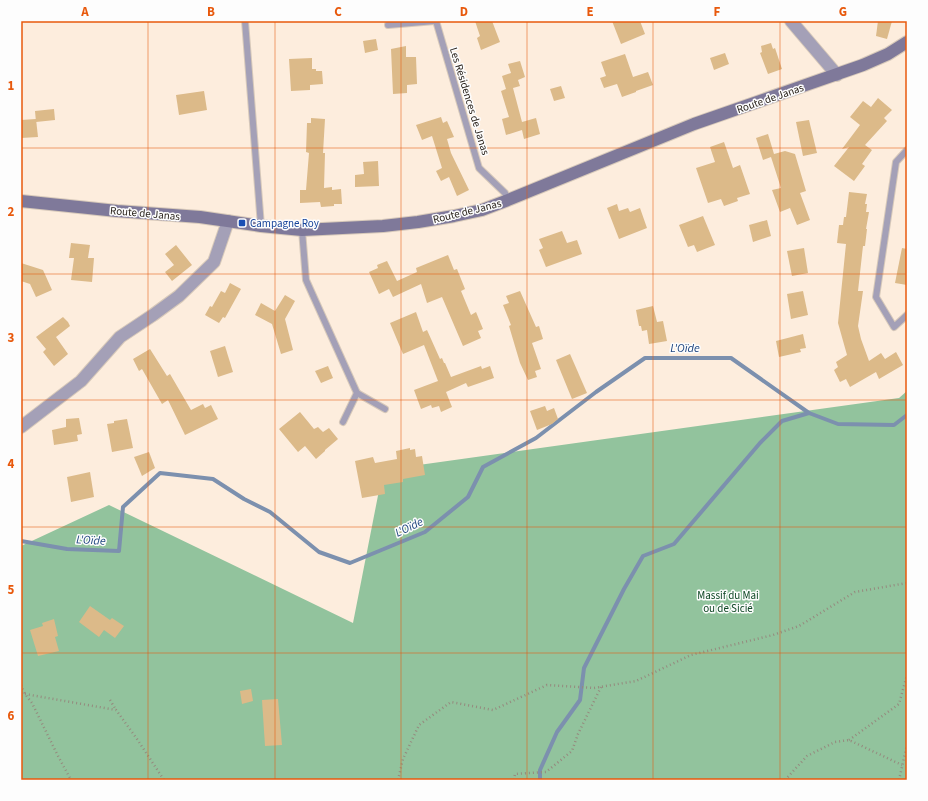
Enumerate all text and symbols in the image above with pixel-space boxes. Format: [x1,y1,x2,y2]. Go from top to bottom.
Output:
text: A [80,3,89,21]
text: B [207,3,215,21]
text: C [334,3,342,21]
text: D [460,3,468,21]
text: E [586,3,594,21]
text: F [714,3,721,21]
text: G [839,3,847,21]
street label: Les Résidences de Janas [446,46,493,157]
text: 1 [8,77,15,95]
street label: Route de Janas [735,80,806,117]
street label: Route de Janas [431,196,503,227]
text: 2 [8,203,15,221]
street label: Route de Janas [109,203,181,224]
place label: Campagne Roy [250,216,319,231]
marker: Campagne Roy [237,218,247,228]
text: 3 [8,329,15,347]
water label: L'Oïde [670,340,700,357]
text: 4 [8,455,15,473]
water label: L'Oïde [392,513,426,542]
water label: L'Oïde [76,531,106,550]
text: 5 [8,581,15,599]
park label: Massif du Mai ou de Sicié [697,588,759,616]
text: 6 [8,707,15,725]

